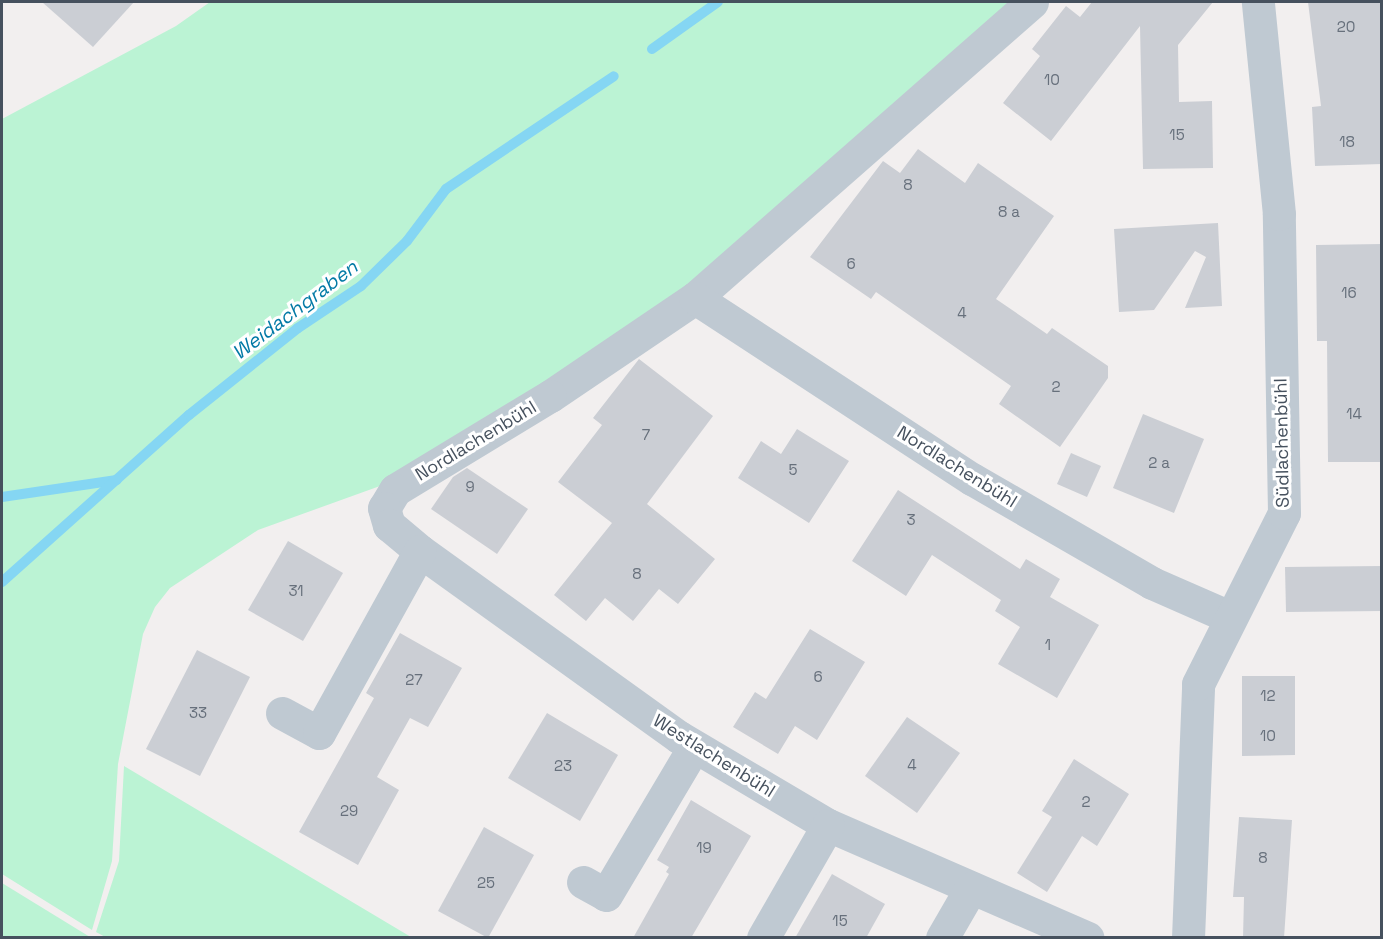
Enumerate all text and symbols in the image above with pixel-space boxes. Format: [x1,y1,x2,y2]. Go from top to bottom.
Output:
house number: 20 [1337,18,1355,36]
house number: 10 [1044,71,1060,89]
house number: 15 [1169,126,1185,144]
house number: 18 [1339,133,1355,151]
house number: 8 [903,176,913,194]
house number: 8 a [998,203,1020,221]
water label: Weidachgraben [228,255,362,365]
house number: 6 [846,255,856,273]
house number: 16 [1341,284,1357,302]
house number: 4 [957,304,967,322]
house number: 2 [1051,378,1061,396]
street label: Südlachenbühl [1270,378,1294,508]
street label: Nordlachenbühl [412,396,540,486]
house number: 14 [1346,405,1362,423]
street label: Nordlachenbühl [893,421,1021,513]
house number: 7 [642,426,650,444]
house number: 2 a [1148,454,1170,472]
house number: 5 [789,461,797,479]
house number: 9 [465,478,475,496]
house number: 3 [906,511,916,529]
house number: 8 [632,565,642,583]
house number: 31 [288,582,304,600]
house number: 1 [1045,636,1051,654]
house number: 6 [813,668,823,686]
house number: 27 [405,671,423,689]
house number: 12 [1260,687,1276,705]
house number: 33 [189,704,207,722]
street label: Westlachenbühl [649,710,779,802]
house number: 10 [1260,727,1276,745]
house number: 4 [907,756,917,774]
house number: 23 [554,757,572,775]
house number: 2 [1081,793,1091,811]
house number: 29 [340,802,358,820]
house number: 19 [696,839,712,857]
house number: 8 [1258,849,1268,867]
house number: 25 [477,874,495,892]
house number: 15 [832,912,848,930]

